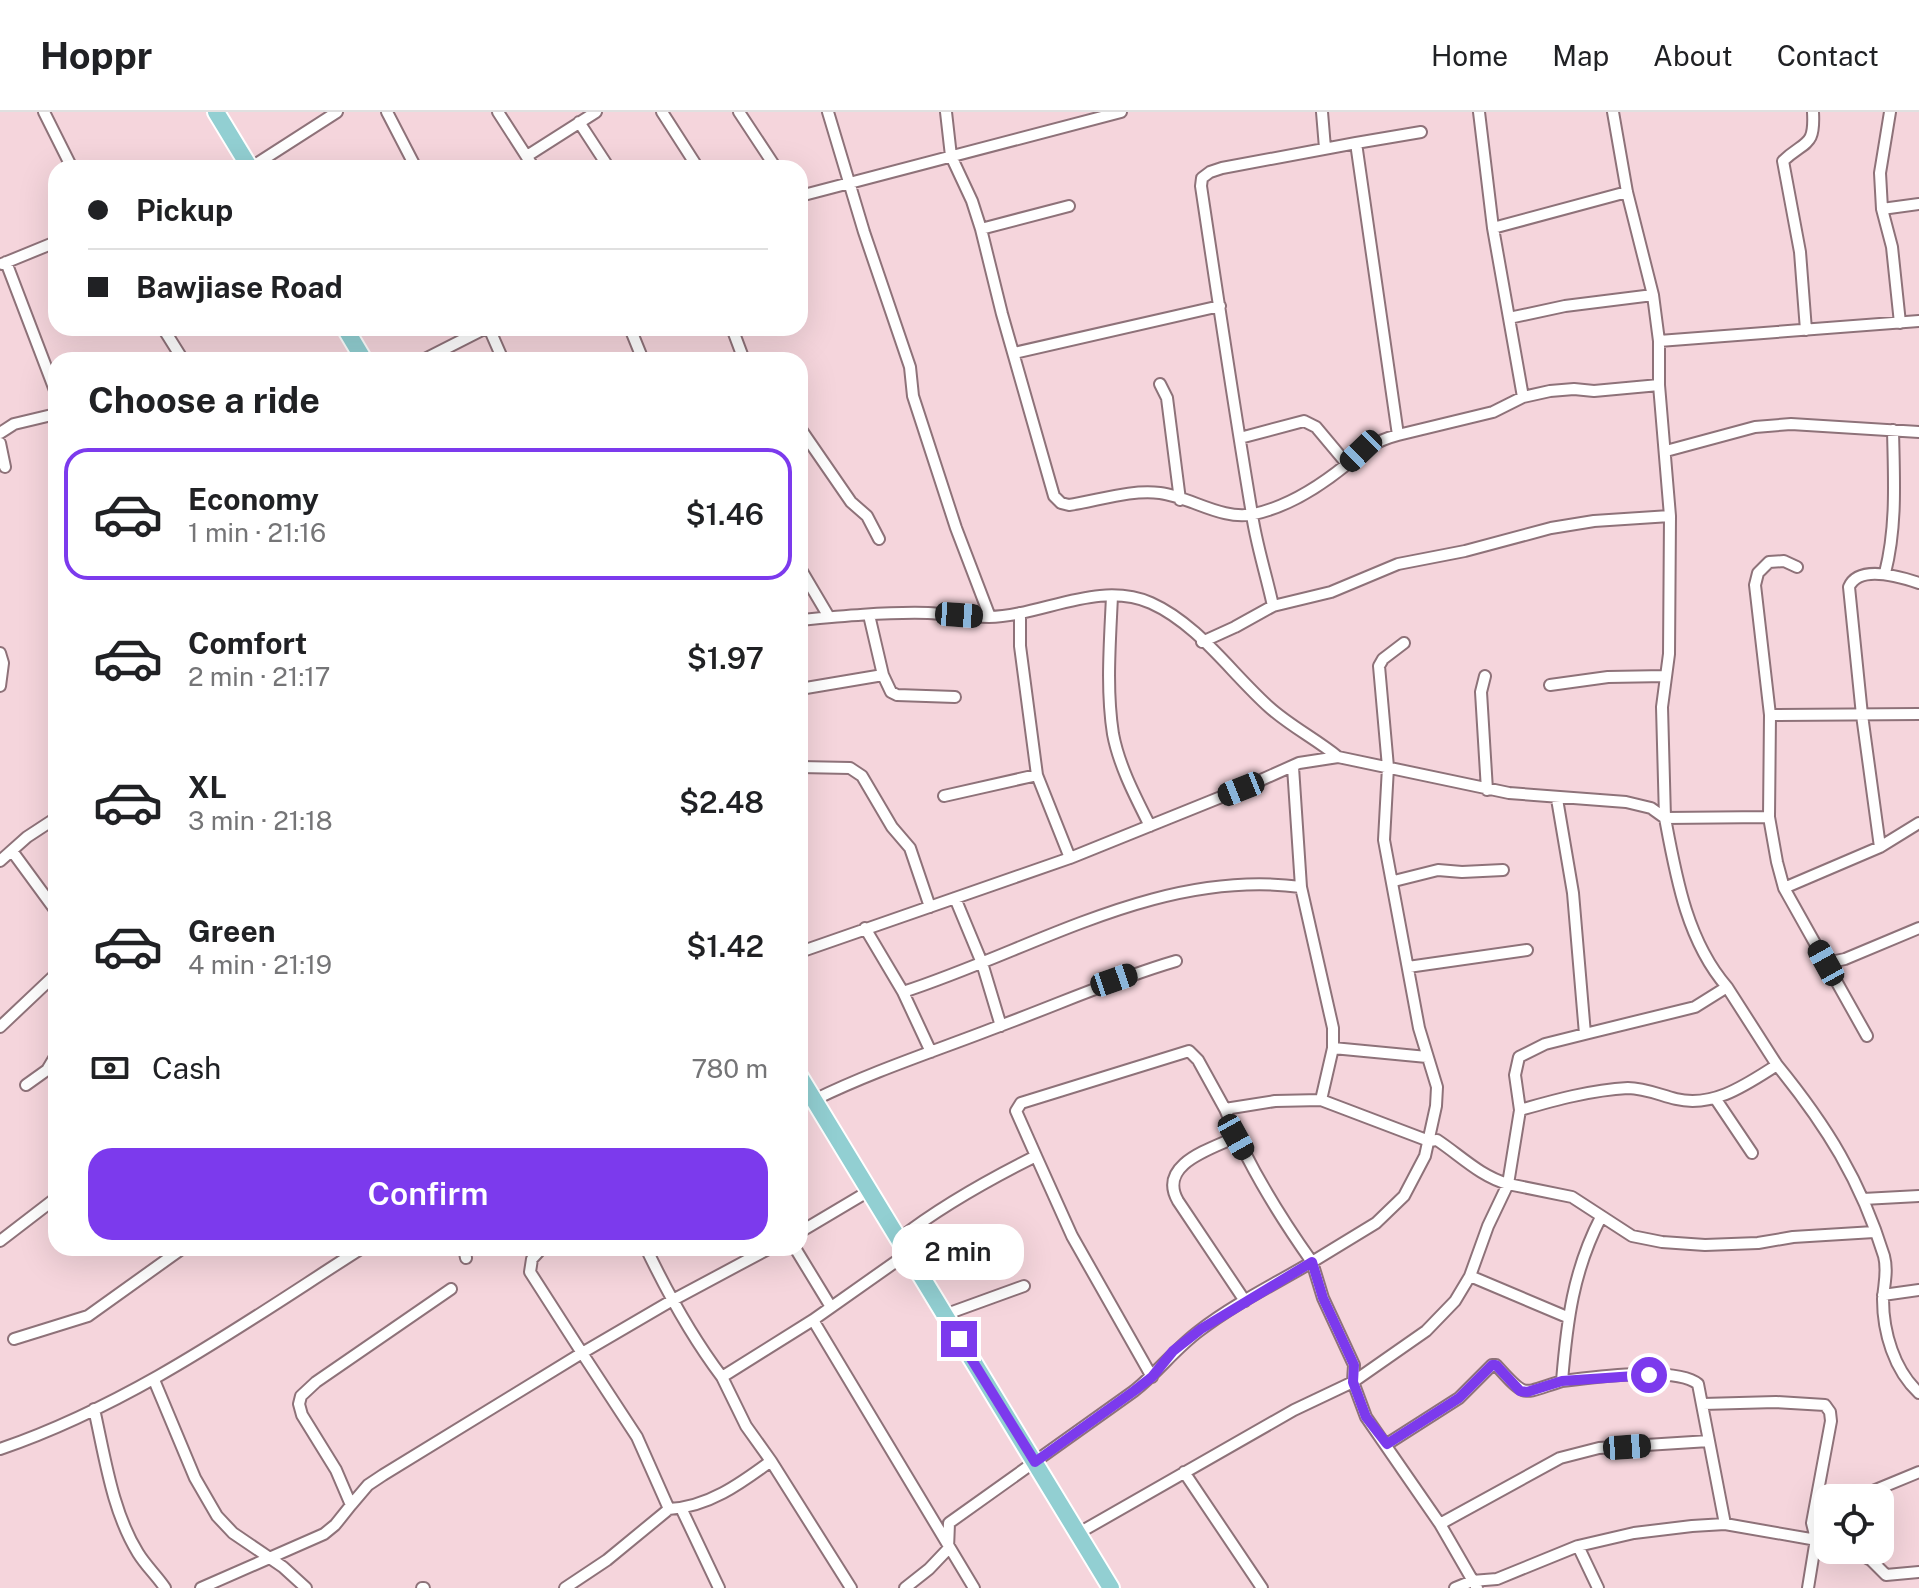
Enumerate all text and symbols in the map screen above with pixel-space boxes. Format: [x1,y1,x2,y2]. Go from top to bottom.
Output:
text: Hoppr [40,33,152,78]
text: Home [1431,39,1508,72]
text: Map [1552,39,1609,72]
text: About [1653,39,1733,72]
text: Contact [1777,39,1879,72]
text: Pickup [136,192,233,228]
text: Bawjiase Road [136,269,343,305]
text: Choose a ride [88,379,320,421]
car [1335,426,1387,476]
icon: car [92,478,164,550]
text: Economy [188,481,319,517]
text: $1.46 [685,496,764,532]
text: 1 min · 21:16 [188,517,326,548]
car [934,601,984,629]
icon: car [92,622,164,694]
text: Comfort [188,625,307,661]
text: $1.97 [687,640,764,676]
text: 2 min · 21:17 [188,661,330,692]
icon: car [92,766,164,838]
text: XL [188,769,227,805]
car [1214,769,1268,809]
text: $2.48 [679,784,764,820]
text: 3 min · 21:18 [188,805,333,836]
icon: car [92,910,164,982]
text: Green [188,913,275,949]
text: $1.42 [686,928,764,964]
car [1804,936,1848,990]
text: 4 min · 21:19 [188,949,332,980]
car [1087,961,1141,999]
icon: cash [88,1046,132,1090]
text: Cash [152,1050,221,1086]
text: 780 m [692,1053,768,1084]
car [1214,1110,1258,1164]
button: Confirm [88,1148,768,1240]
callout: 2 min [893,1223,1025,1279]
text: 2 min [924,1236,992,1267]
route end [941,1321,977,1357]
route start [1631,1357,1667,1393]
car [1602,1433,1652,1461]
map controls [1814,1484,1894,1564]
button: locate [1814,1484,1894,1564]

